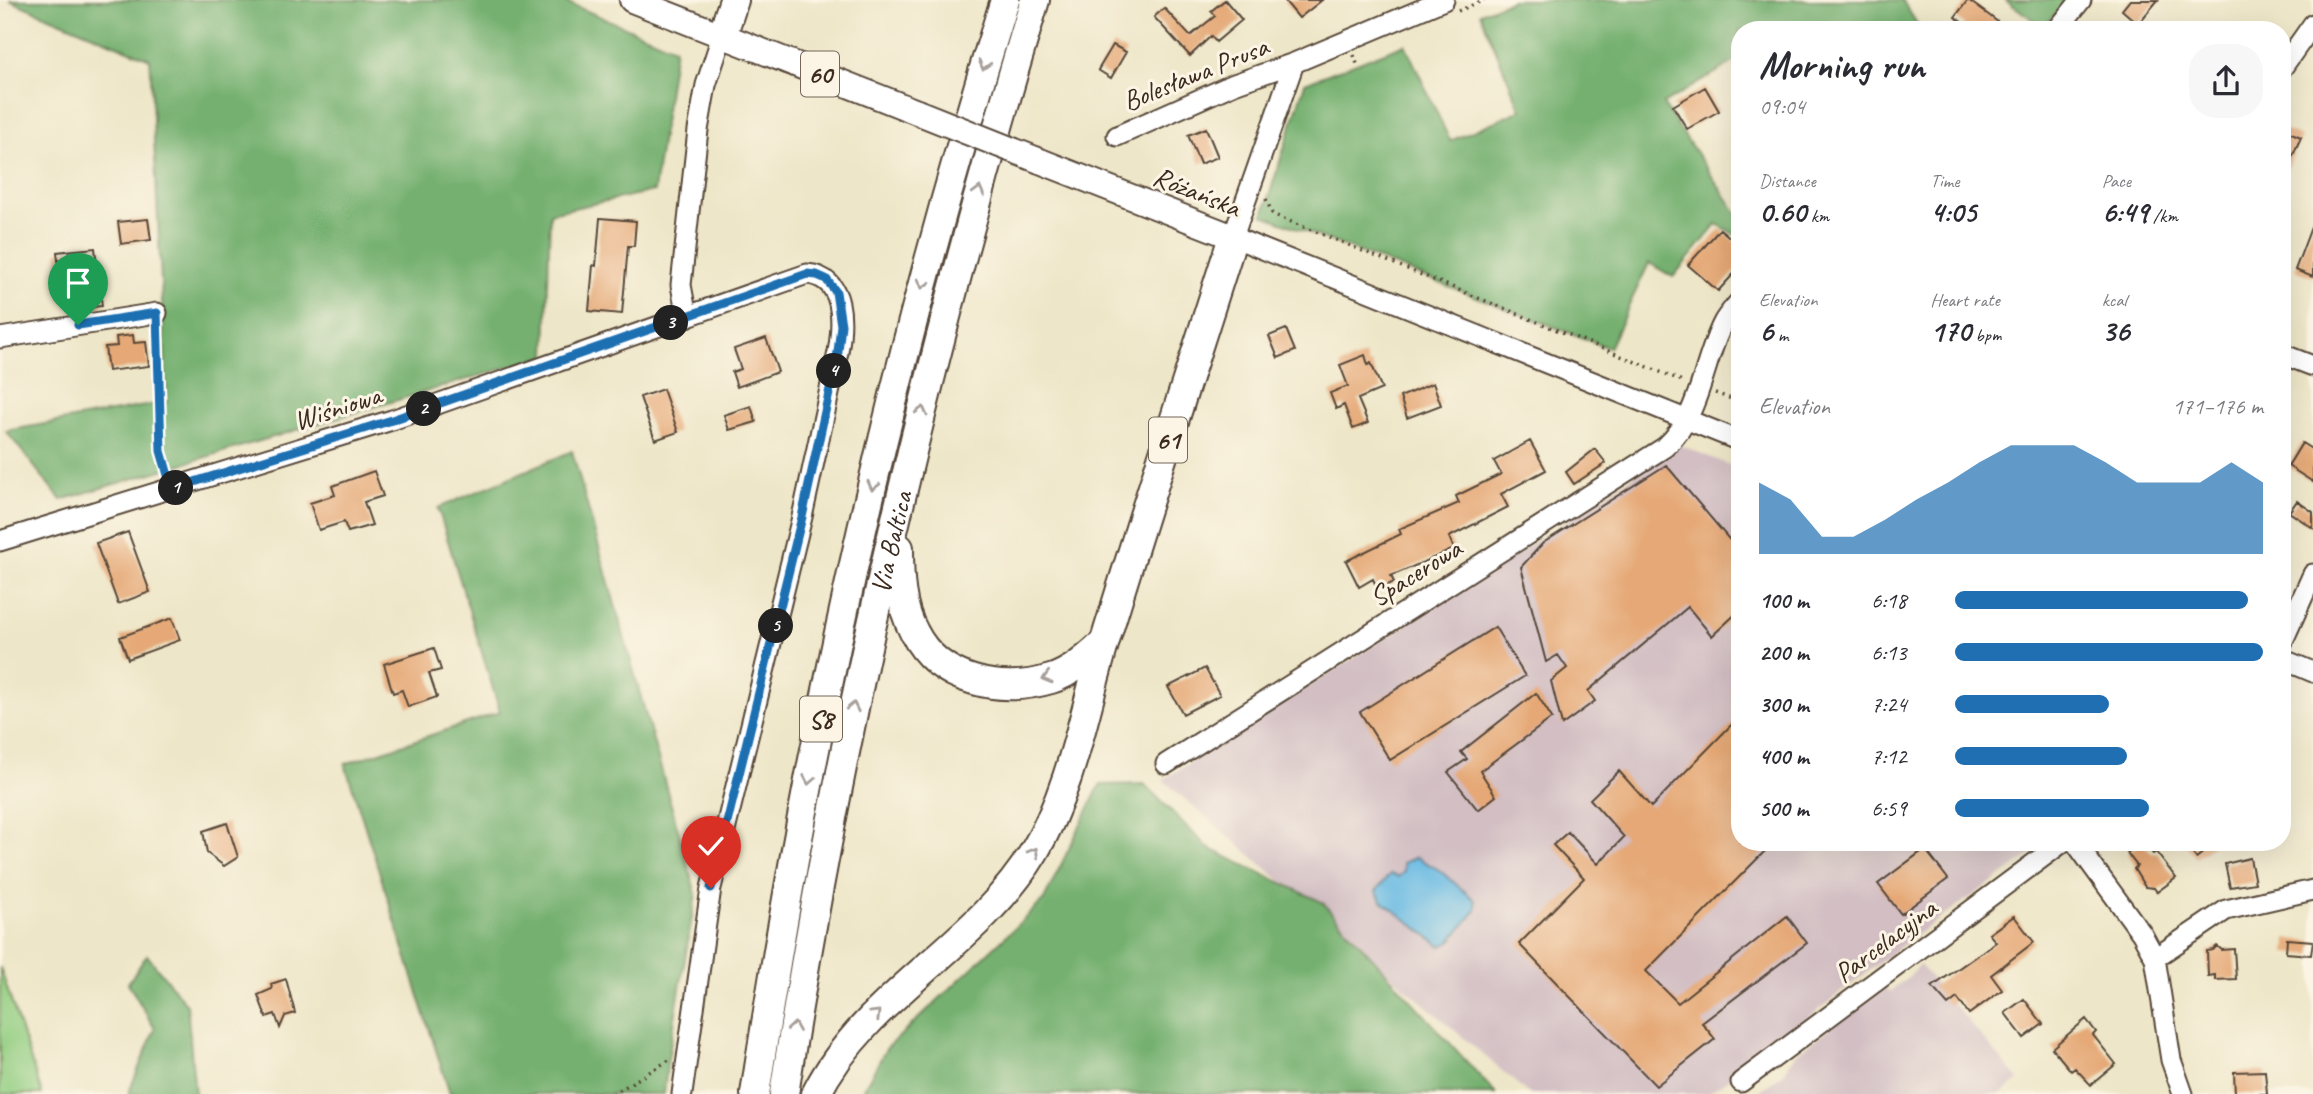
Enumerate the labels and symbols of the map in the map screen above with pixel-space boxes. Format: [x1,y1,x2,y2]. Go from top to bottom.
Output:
street label: Bolesława Prusa [1117,28,1275,118]
road number: 60 [801,52,839,96]
one-way arrow [978,59,993,71]
street label: Różańska [1148,158,1247,225]
one-way arrow [971,185,985,197]
pin [48,253,108,325]
one-way arrow [917,278,931,290]
pin: 3 [654,306,688,340]
pin: 4 [816,354,852,388]
street label: Wiśniowa [289,376,387,438]
pin: 2 [406,392,442,426]
one-way arrow [913,405,928,417]
road number: 61 [1149,418,1187,462]
pin: 1 [158,470,194,505]
one-way arrow [867,480,881,492]
street label: Via Baltica [862,486,920,597]
street label: Spacerowa [1363,530,1469,614]
pin: 5 [758,608,794,644]
one-way arrow [1041,670,1053,685]
road number: S8 [800,696,842,741]
one-way arrow [845,701,860,713]
one-way arrow [802,774,817,786]
pin [681,816,741,888]
one-way arrow [1026,846,1039,859]
street label: Parcelacyjna [1827,889,1945,990]
one-way arrow [867,1009,880,1022]
one-way arrow [786,1021,801,1032]

